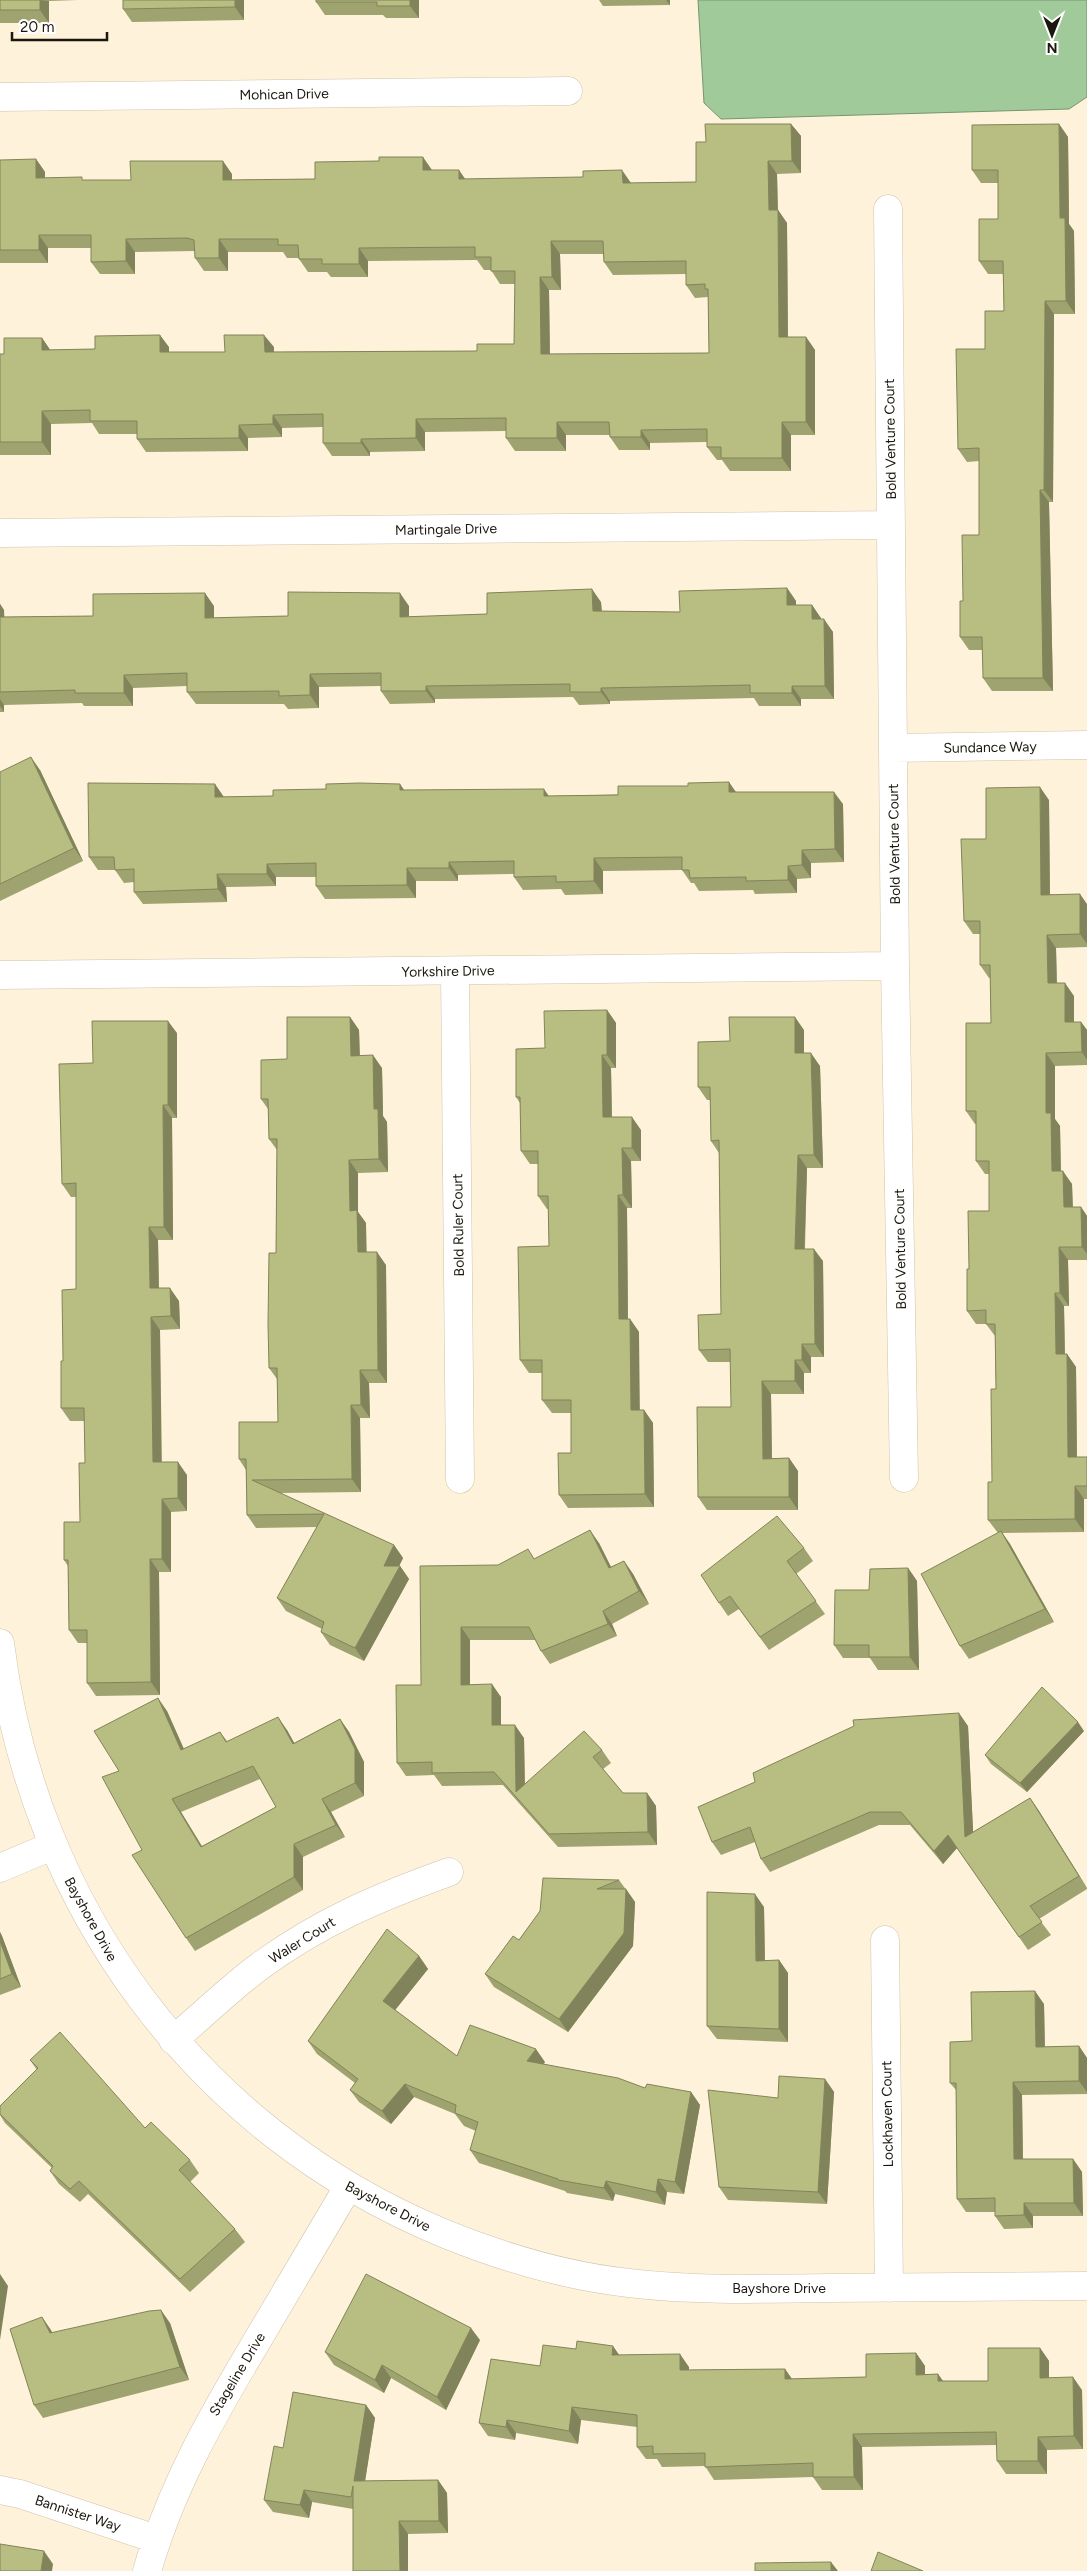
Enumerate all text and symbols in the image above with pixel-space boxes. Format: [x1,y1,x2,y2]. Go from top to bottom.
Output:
scale bar [12,10,108,42]
north arrow [1027,10,1077,60]
text: 20 m [20,18,54,36]
text: N [1047,39,1057,56]
street label: Mohican Drive [239,85,329,104]
street label: Bold Venture Court [881,378,900,500]
street label: Martingale Drive [395,520,497,539]
street label: Sundance Way [943,738,1037,757]
street label: Bold Venture Court [885,783,904,905]
street label: Yorkshire Drive [401,962,495,981]
street label: Bold Ruler Court [449,1173,468,1277]
street label: Bold Venture Court [891,1188,910,1310]
street label: Bayshore Drive [60,1874,121,1965]
street label: Waler Court [266,1913,339,1968]
street label: Lockhaven Court [878,2060,897,2167]
street label: Bayshore Drive [342,2178,434,2235]
street label: Bayshore Drive [732,2280,826,2297]
street label: Stageline Drive [206,2329,269,2419]
street label: Bannister Way [33,2492,124,2536]

